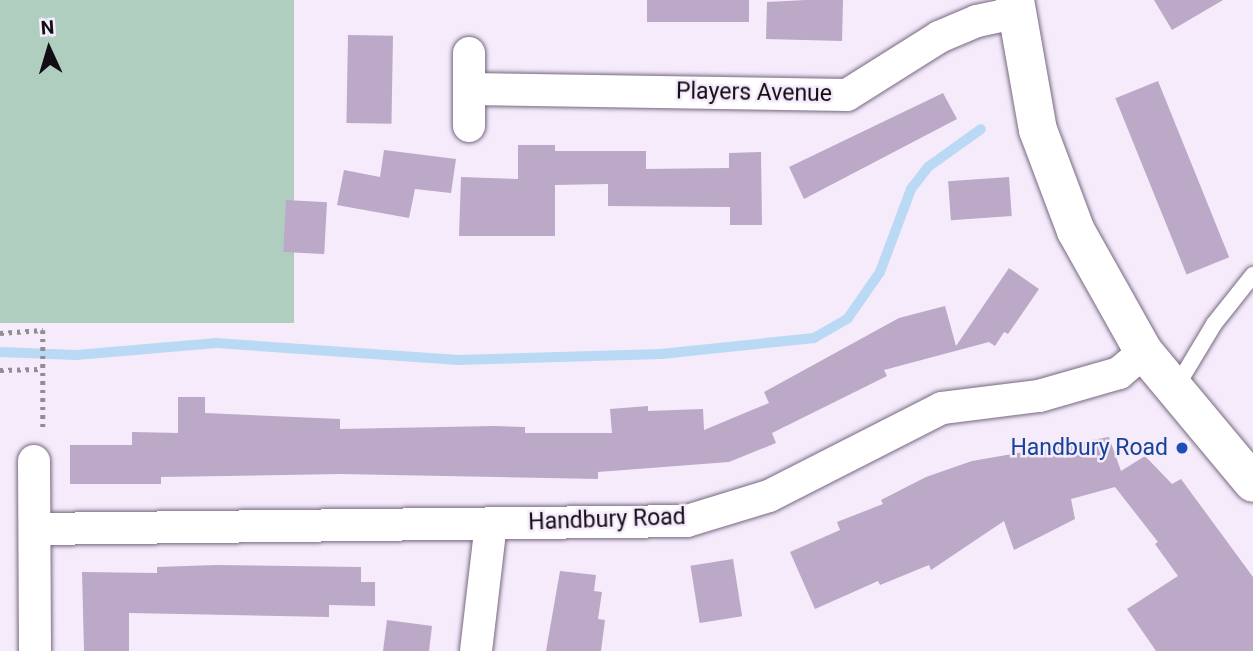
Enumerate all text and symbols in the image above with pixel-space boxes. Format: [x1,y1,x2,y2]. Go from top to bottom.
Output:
north arrow [14,14,84,84]
text: N [40,16,55,39]
street label: Players Avenue [676,78,832,108]
place label: Handbury Road [1010,434,1168,462]
marker: Handbury Road [1174,440,1190,456]
street label: Handbury Road [528,503,686,537]

